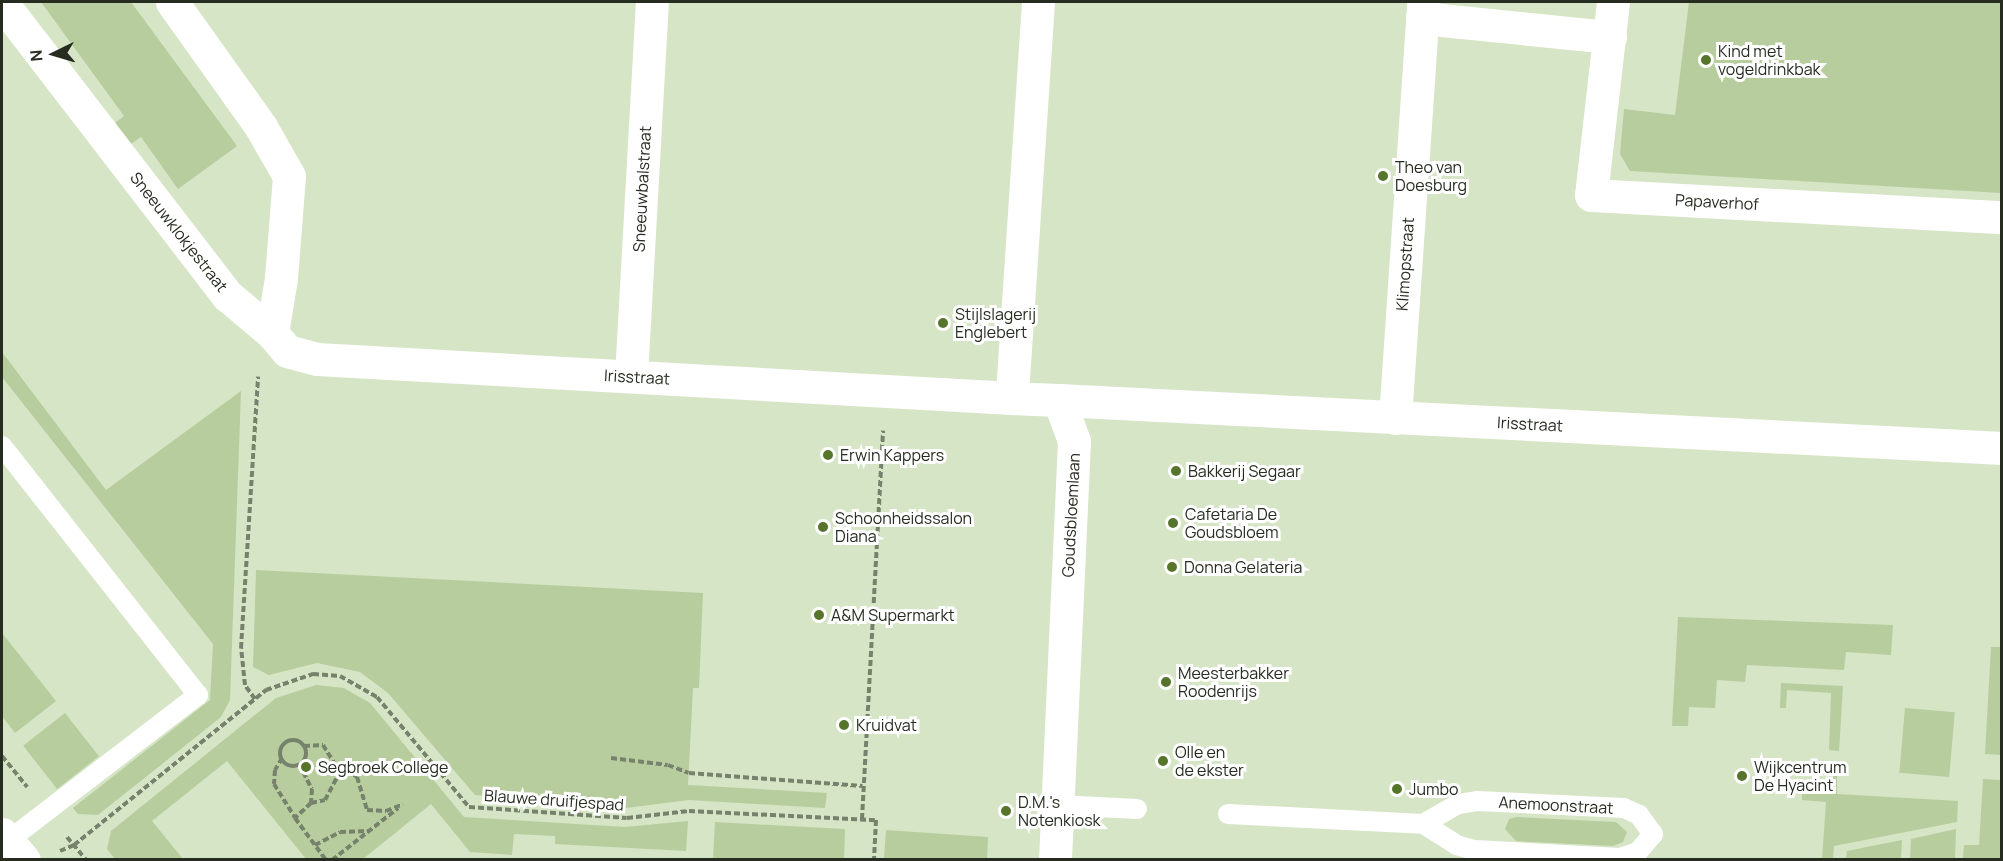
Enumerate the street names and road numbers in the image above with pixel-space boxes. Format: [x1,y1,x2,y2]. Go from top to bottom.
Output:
street label: Sneeuwbalstraat [629,125,655,253]
street label: Sneeuwklokjestraat [126,168,232,296]
street label: Papaverhof [1675,190,1759,214]
street label: Klimopstraat [1392,217,1418,311]
street label: Irisstraat [604,366,670,388]
street label: Irisstraat [1497,413,1563,435]
street label: Goudsbloemlaan [1058,452,1084,578]
street label: Blauwe druifjespad [483,786,625,814]
street label: Anemoonstraat [1498,792,1614,818]

